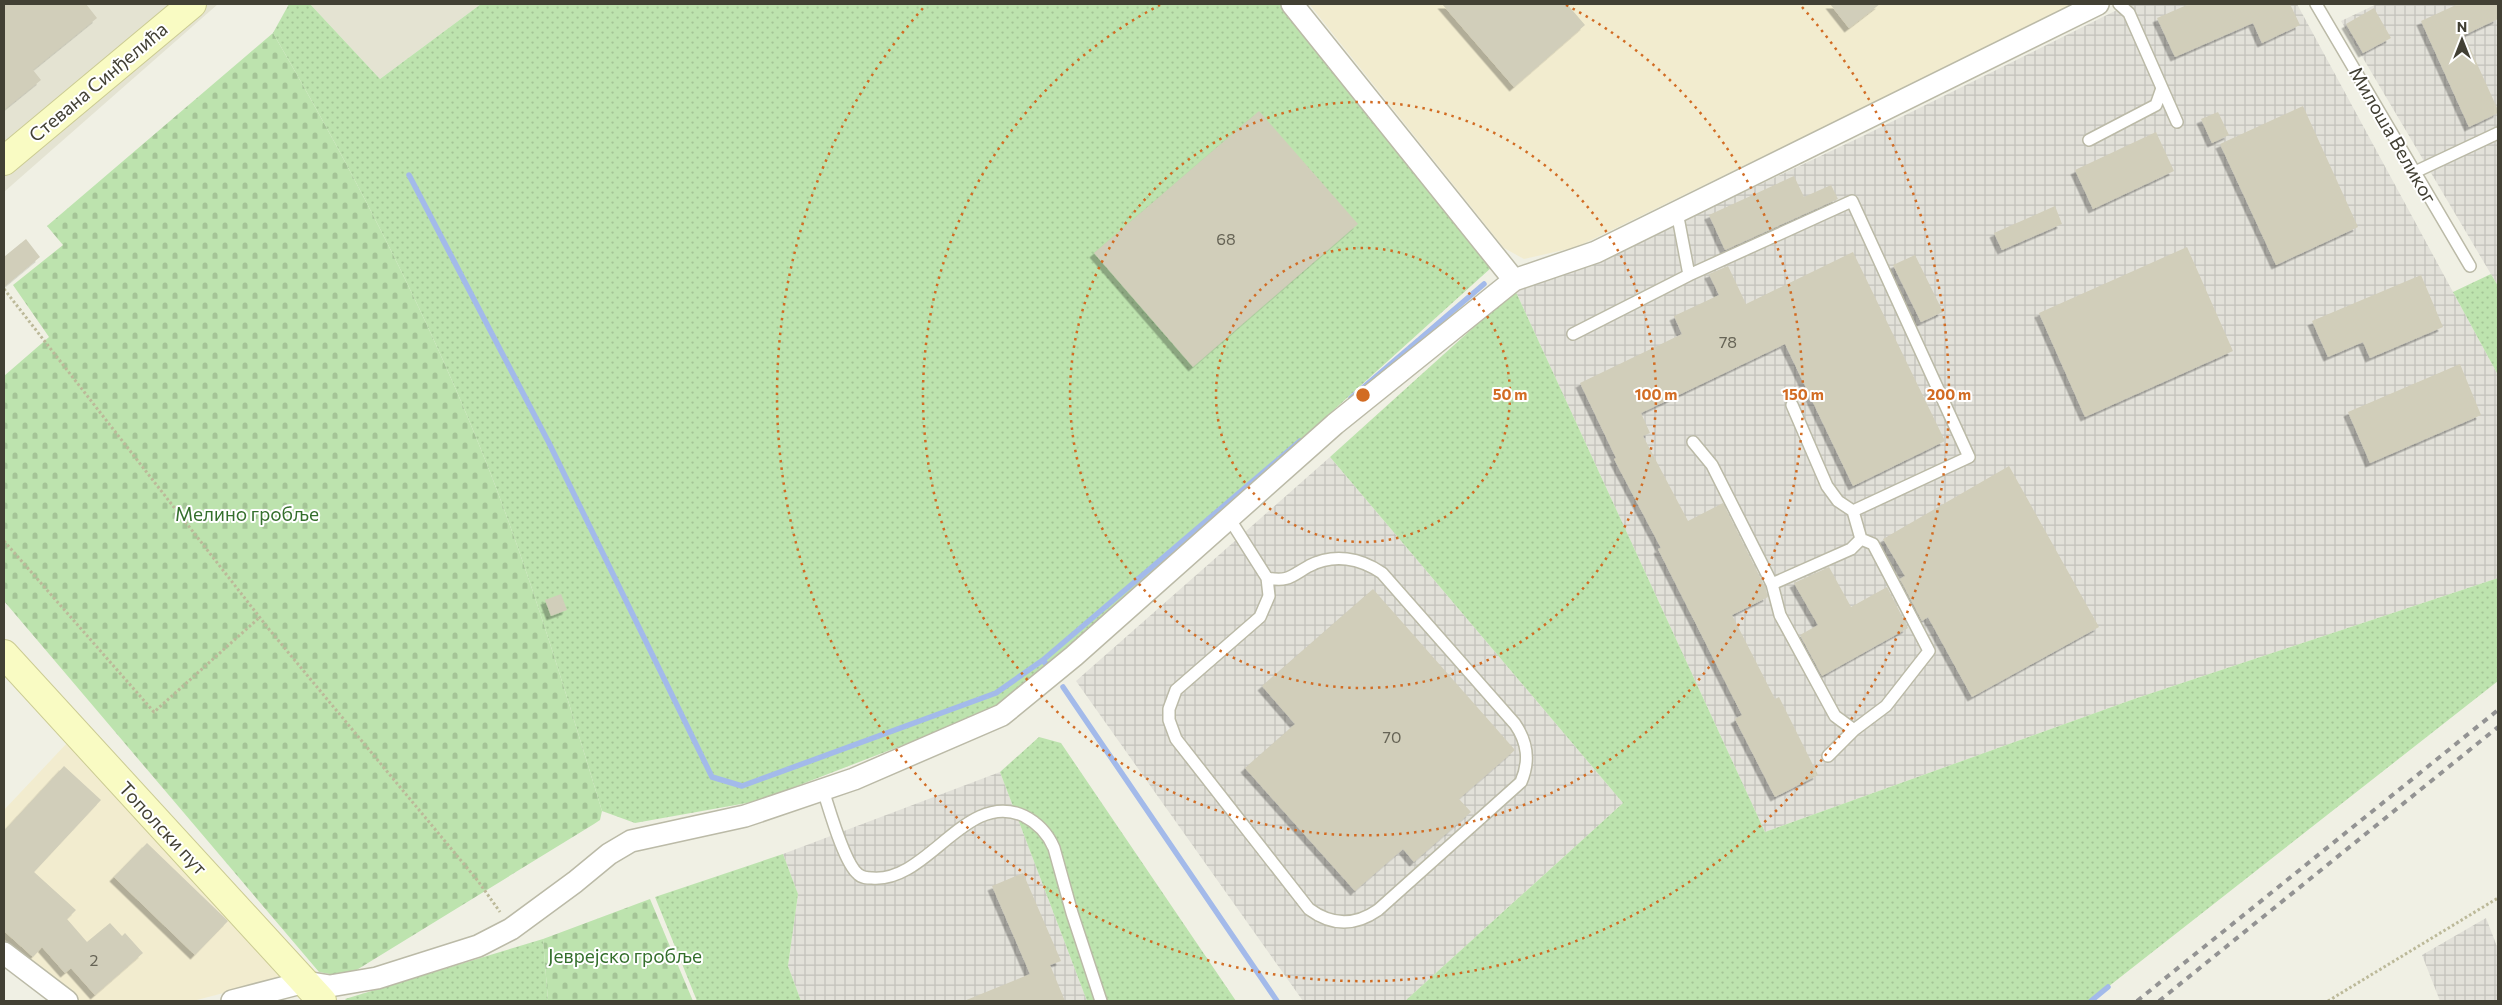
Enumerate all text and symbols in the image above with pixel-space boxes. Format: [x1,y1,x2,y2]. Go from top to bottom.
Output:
north arrow [2437,15,2487,65]
street label: Стевана Синђелића [24,17,172,146]
text: N [2457,18,2467,35]
street label: Милоша Великог [2345,62,2442,207]
house number: 68 [1216,229,1236,248]
house number: 78 [1719,332,1737,351]
text: 50 m [1493,385,1527,403]
text: 100 m [1635,385,1677,403]
text: 150 m [1782,385,1824,403]
text: 200 m [1927,385,1971,403]
centre of rings [1354,386,1372,404]
park label: Мелино гробље [175,502,319,525]
house number: 70 [1383,727,1401,746]
street label: Тополски пут [114,776,212,879]
park label: Јеврејско гробље [548,944,702,967]
house number: 2 [90,950,99,969]

